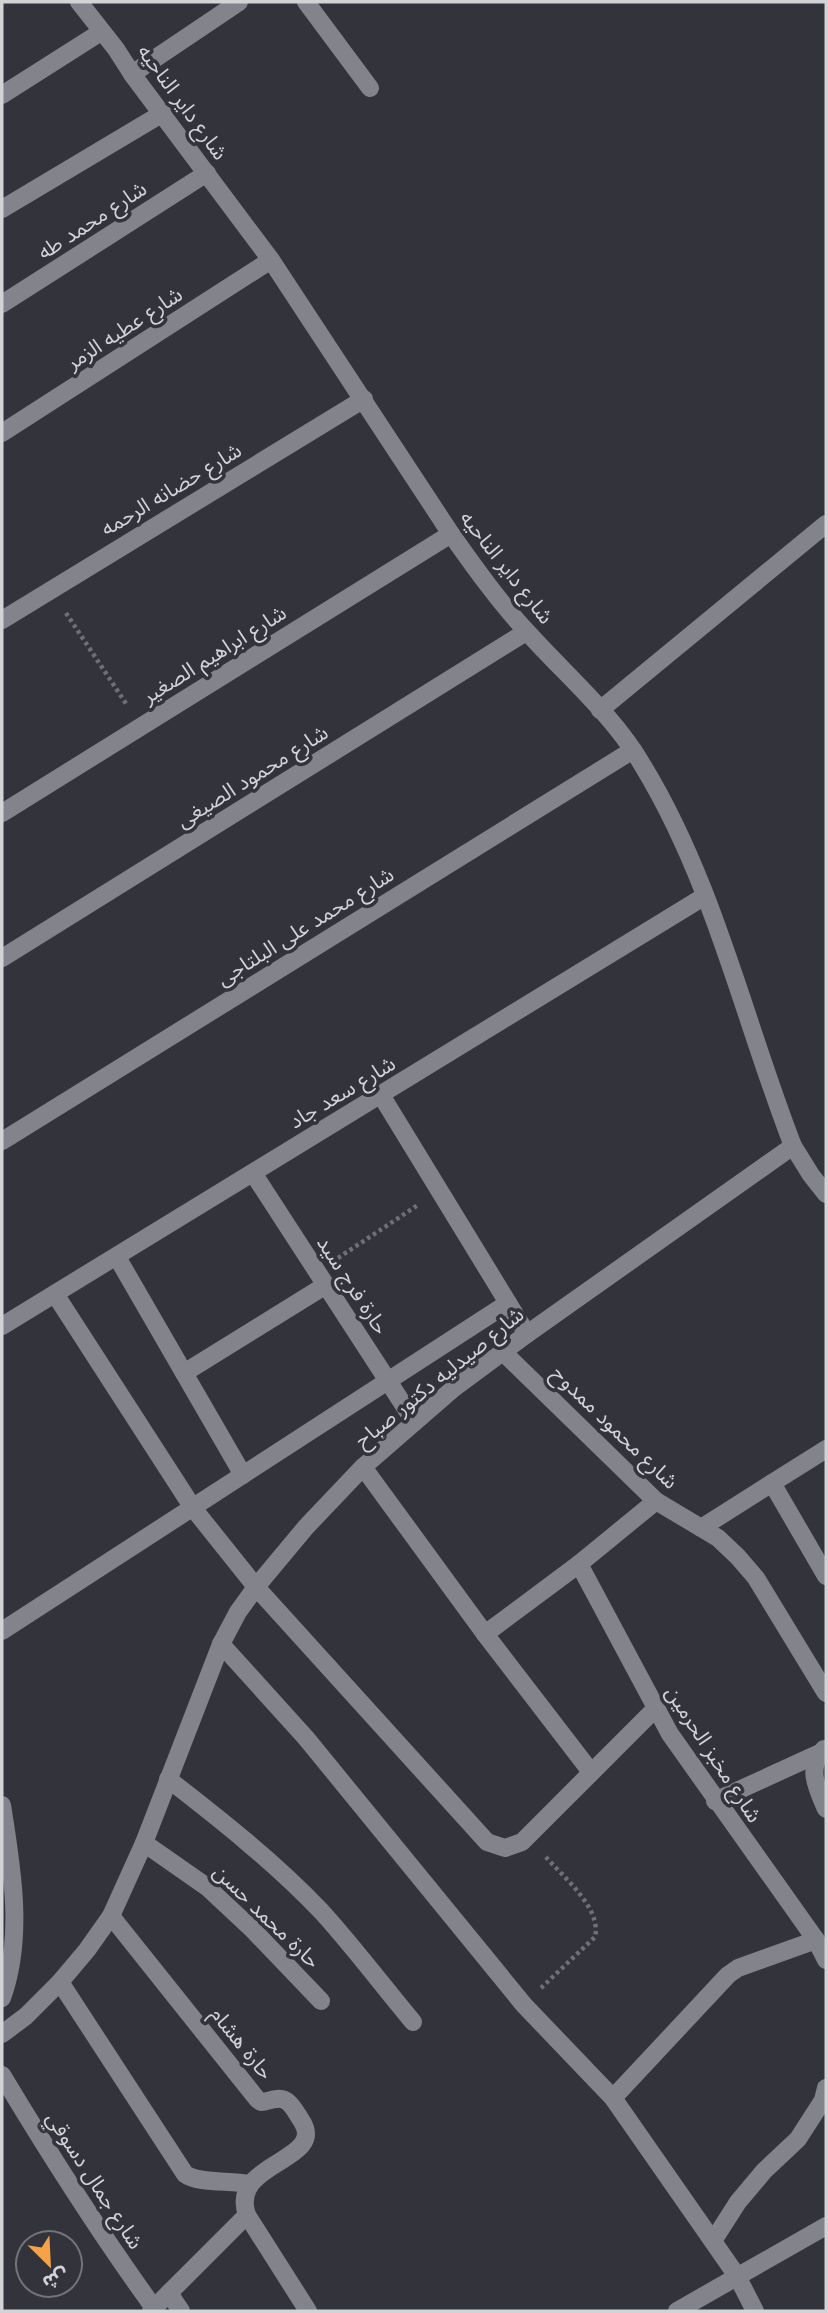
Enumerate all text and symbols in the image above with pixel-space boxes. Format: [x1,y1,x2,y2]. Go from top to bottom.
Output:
street label: شارع داير الناحيه [130,40,232,166]
street label: شارع محمد طه [33,176,153,267]
street label: شارع عطيه الزمر [61,282,188,378]
street label: شارع حضانه الرحمه [97,438,247,543]
street label: شارع داير الناحيه [453,506,558,630]
street label: شارع ابراهيم الصغير [137,600,292,711]
street label: شارع محمود الصيغى [172,720,334,835]
street label: شارع محمد على البلتاجى [212,862,400,993]
street label: شارع سعد جاد [285,1051,401,1136]
street label: حارة فرج سيد [309,1232,393,1340]
street label: شارع صيدليه دكتور صباح [350,1302,530,1455]
street label: شارع محمود ممدوح [544,1361,683,1496]
street label: شارع مخبز الحرمين [658,1681,767,1829]
street label: حارة محمد حسن [208,1860,325,1973]
street label: حارة هشام [202,2002,278,2087]
street label: شارع جمال دسوقي [38,2107,148,2256]
north arrow [14,2229,84,2299]
text: ش [40,2264,72,2294]

